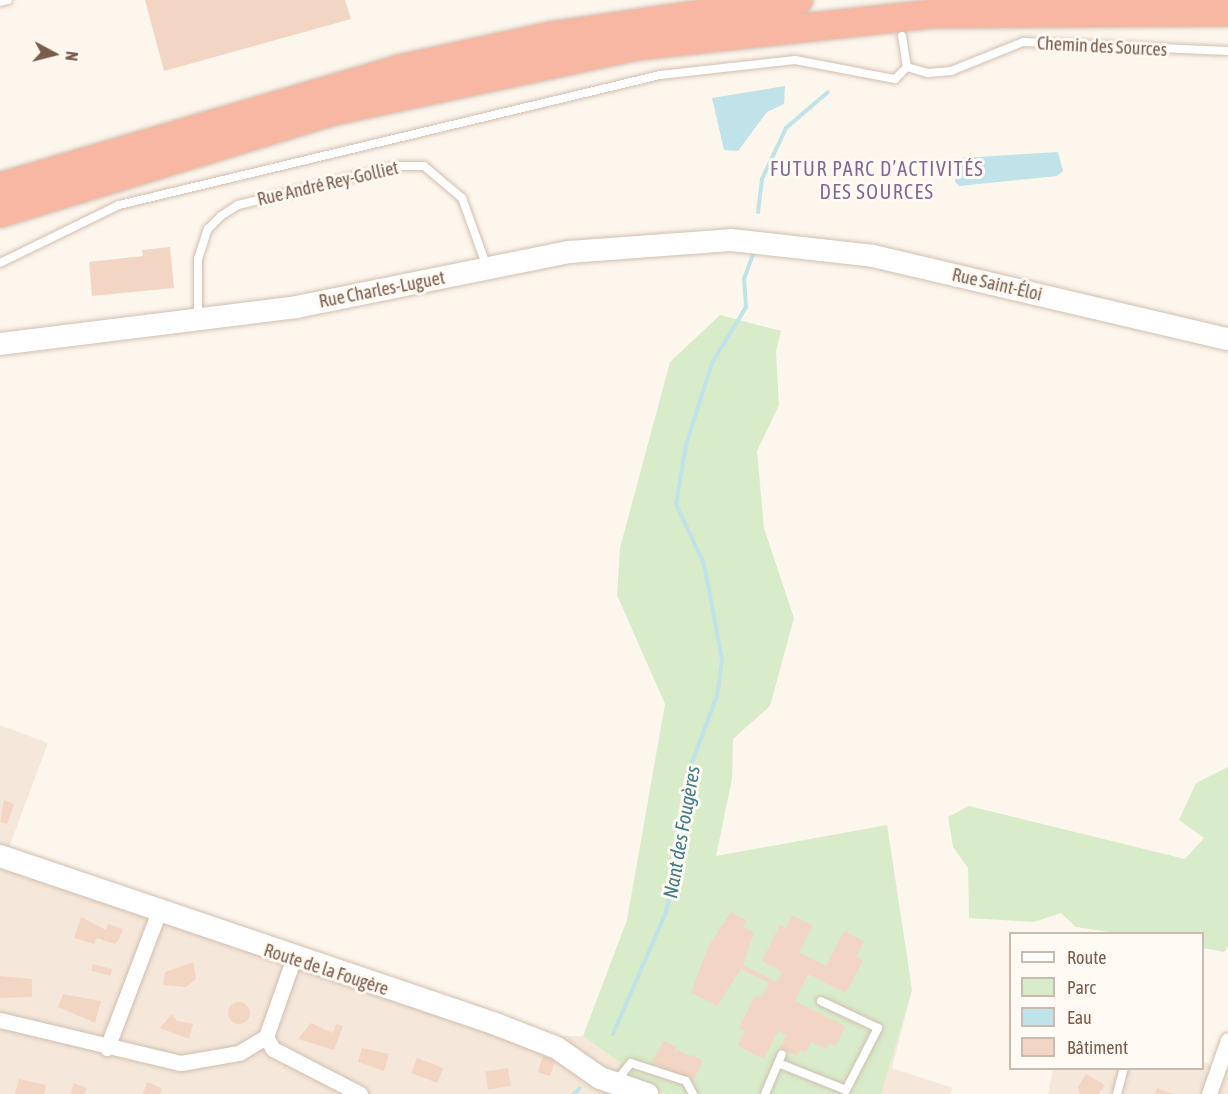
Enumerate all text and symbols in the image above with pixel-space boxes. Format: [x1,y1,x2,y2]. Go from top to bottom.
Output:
north arrow [24,24,84,84]
street label: Chemin des Sources [1037,33,1167,61]
text: N [62,50,81,62]
district label: FUTUR PARC D’ACTIVITÉS DES SOURCES [770,156,984,203]
street label: Rue André Rey-Golliet [255,157,401,211]
street label: Rue Saint-Éloi [950,264,1044,306]
street label: Rue Charles-Luguet [317,267,447,313]
water label: Nant des Fougères [658,764,704,900]
legend [1009,932,1204,1070]
street label: Route de la Fougère [261,940,391,1000]
text: Route [1067,947,1106,968]
text: Parc [1067,977,1096,998]
text: Eau [1067,1007,1092,1028]
text: Bâtiment [1067,1037,1128,1058]

